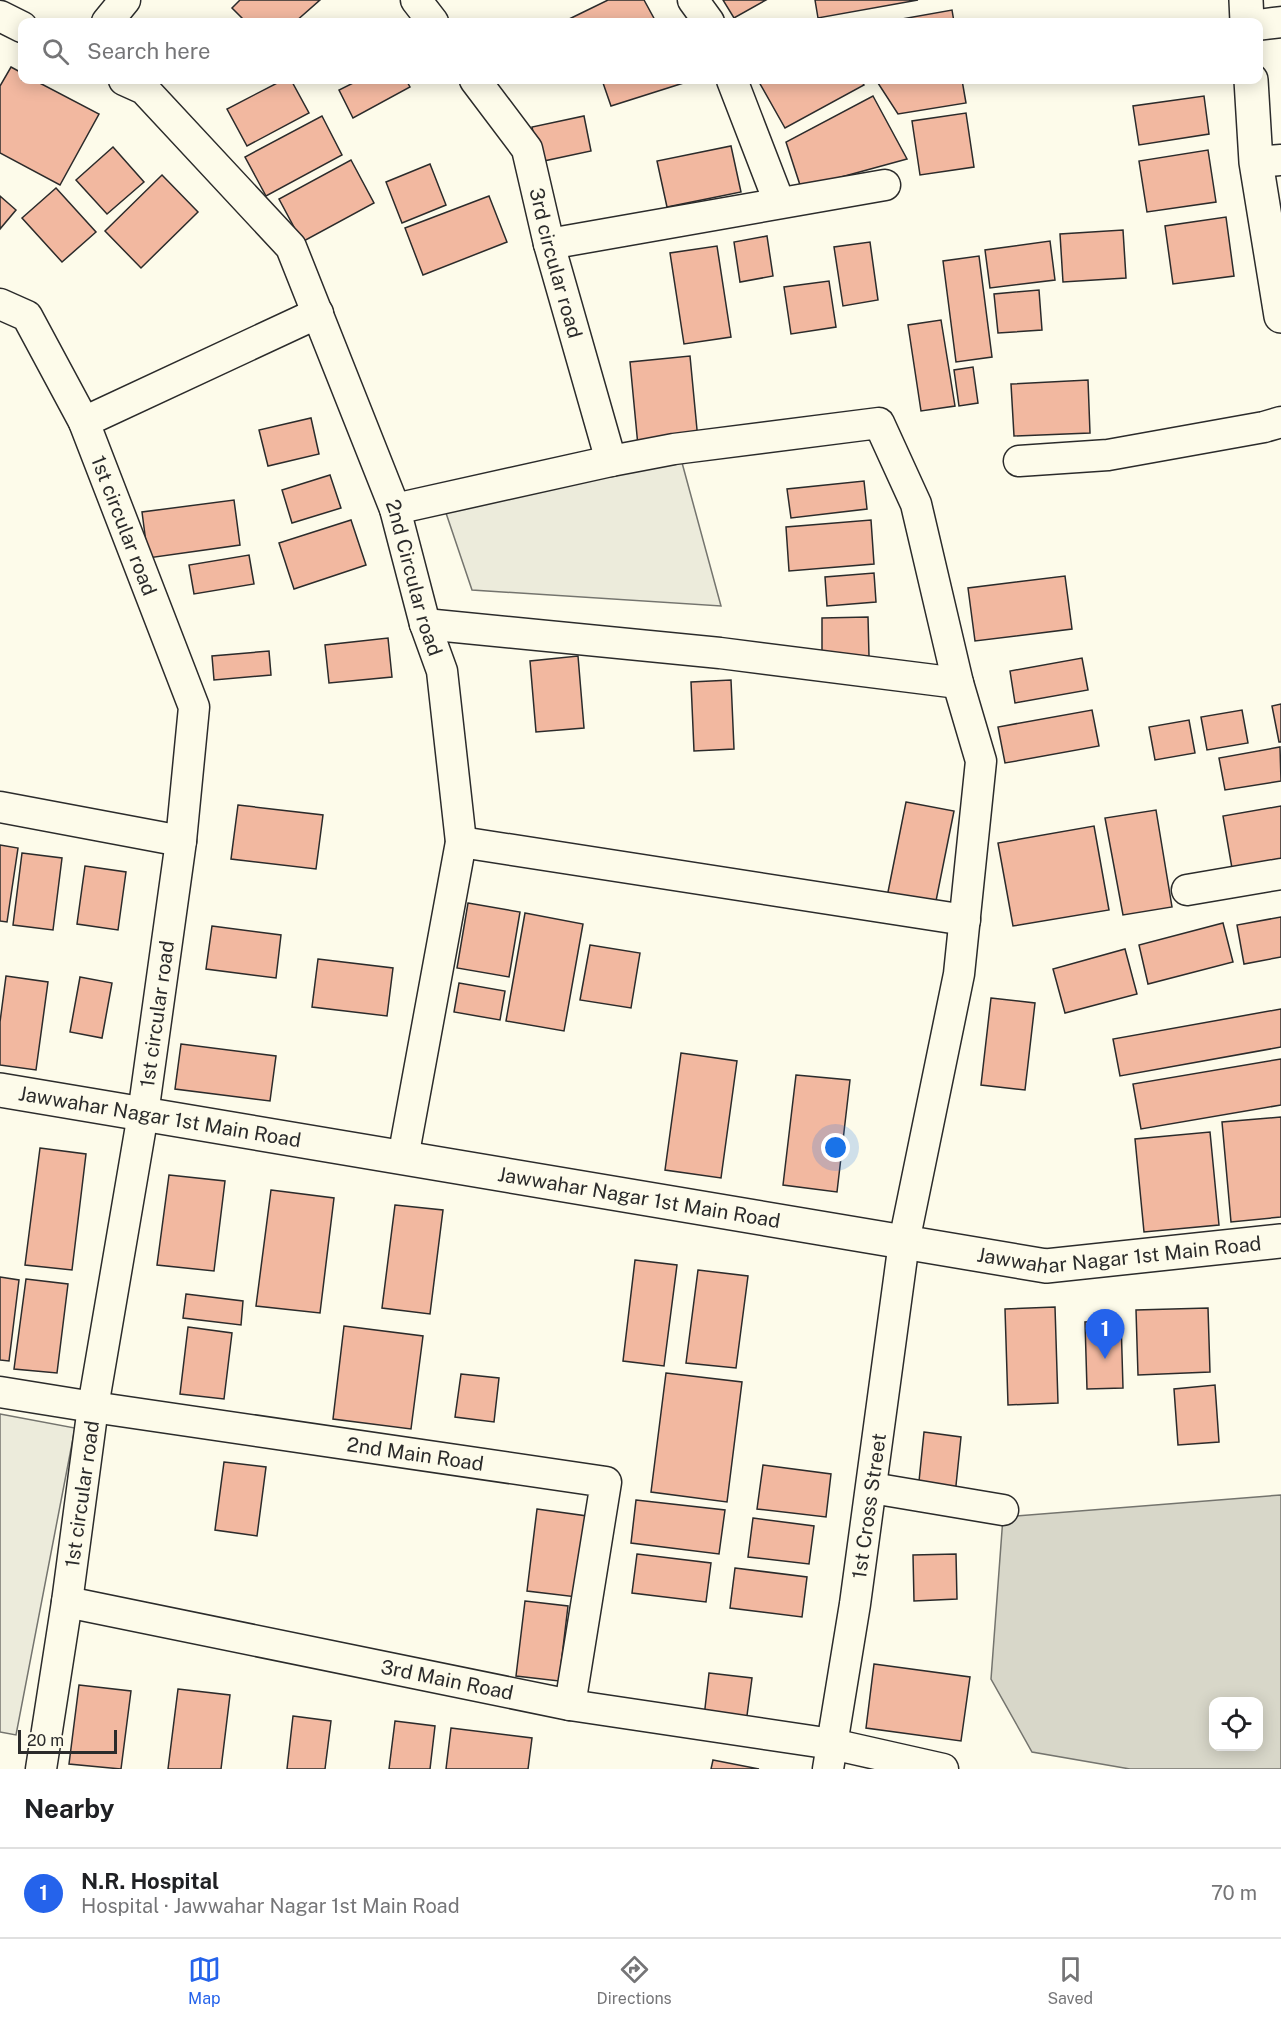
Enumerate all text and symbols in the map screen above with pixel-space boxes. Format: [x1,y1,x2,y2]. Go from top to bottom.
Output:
search box [18,18,1263,84]
icon: search [39,35,72,68]
text: Search here [87,38,211,64]
street label: 3rd circular road [524,186,587,341]
street label: 1st circular road [86,452,162,599]
street label: 2nd Circular road [380,496,448,659]
street label: 1st circular road [135,939,179,1089]
street label: Jawwahar Nagar 1st Main Road [17,1081,303,1152]
your location [821,1133,850,1162]
street label: Jawwahar Nagar 1st Main Road [496,1162,782,1233]
street label: Jawwahar Nagar 1st Main Road [975,1231,1263,1278]
pin: 1 [1086,1310,1124,1359]
street label: 1st circular road [60,1419,104,1569]
street label: 2nd Main Road [345,1432,485,1476]
street label: 1st Cross Street [847,1432,891,1580]
street label: 3rd Main Road [379,1655,516,1705]
map controls [1209,1697,1263,1751]
button: locate [1209,1697,1263,1751]
scale bar [18,1727,117,1754]
text: 20 m [27,1731,64,1750]
text: Nearby [24,1793,114,1824]
text: N.R. Hospital [81,1868,219,1894]
text: 1 [39,1881,48,1905]
text: 70 m [1211,1881,1257,1905]
text: Hospital · Jawwahar Nagar 1st Main Road [81,1894,460,1918]
tab: Map [188,1953,221,2008]
tab: Directions [597,1953,672,2008]
tab: Saved [1047,1953,1093,2008]

